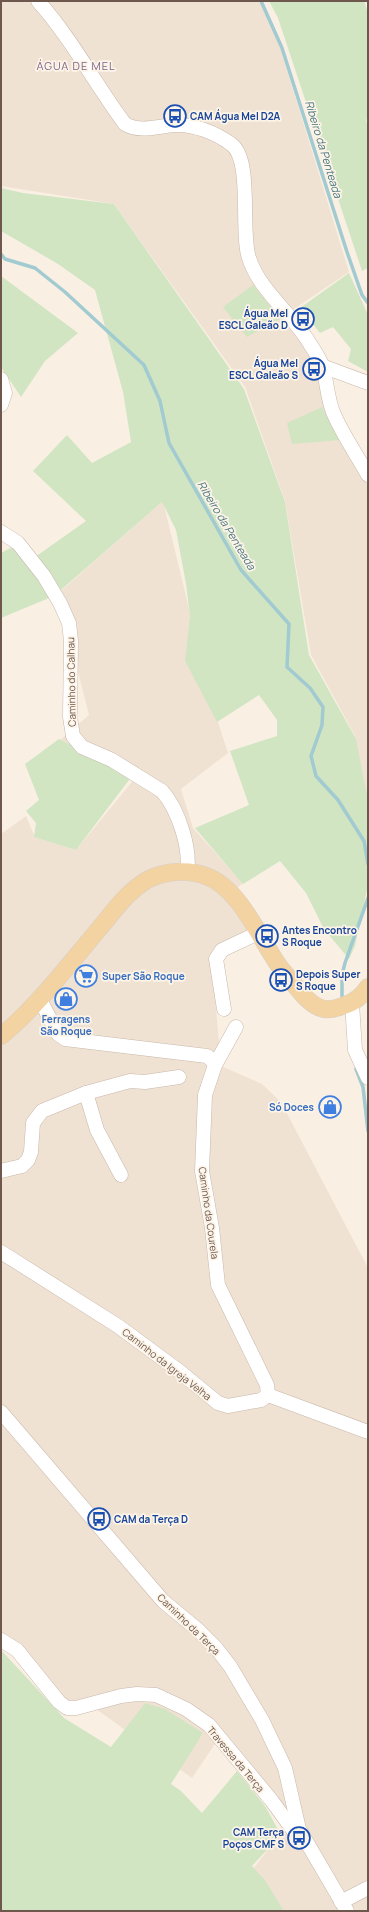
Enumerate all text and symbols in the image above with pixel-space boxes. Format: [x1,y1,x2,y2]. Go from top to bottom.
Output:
district label: ÁGUA DE MEL [36,58,116,73]
water label: Ribeiro da Penteada [302,98,346,200]
bus stop icon: CAM Água Mel D2A [162,103,188,129]
place label: CAM Água Mel D2A [190,109,280,123]
place label: Água Mel ESCL Galeão D [219,306,288,332]
bus stop icon: Água Mel ESCL Galeão D [290,306,316,332]
place label: Água Mel ESCL Galeão S [229,356,298,382]
bus stop icon: Água Mel ESCL Galeão S [301,356,327,382]
water label: Ribeiro da Penteada [195,478,260,573]
street label: Caminho do Calhau [63,637,79,727]
bus stop icon: Antes Encontro S Roque [254,923,280,949]
place label: Antes Encontro S Roque [282,923,357,949]
supermarket icon: Super São Roque [73,963,99,989]
bus stop icon: Depois Super S Roque [268,967,294,993]
place label: Depois Super S Roque [296,967,360,993]
place label: Super São Roque [102,969,185,983]
shop icon: Ferragens São Roque [53,986,79,1012]
place label: Ferragens São Roque [40,1012,92,1038]
shop icon: Só Doces [317,1094,343,1120]
place label: Só Doces [269,1100,315,1114]
street label: Caminho da Courela [196,1166,222,1260]
street label: Caminho da Igreja Velha [120,1325,214,1403]
bus stop icon: CAM da Terça D [86,1506,112,1532]
place label: CAM da Terça D [114,1512,188,1526]
street label: Caminho da Terça [155,1590,223,1658]
street label: Travessa da Terça [204,1723,268,1795]
place label: CAM Terça Poços CMF S [223,1825,284,1851]
bus stop icon: CAM Terça Poços CMF S [286,1825,312,1851]

